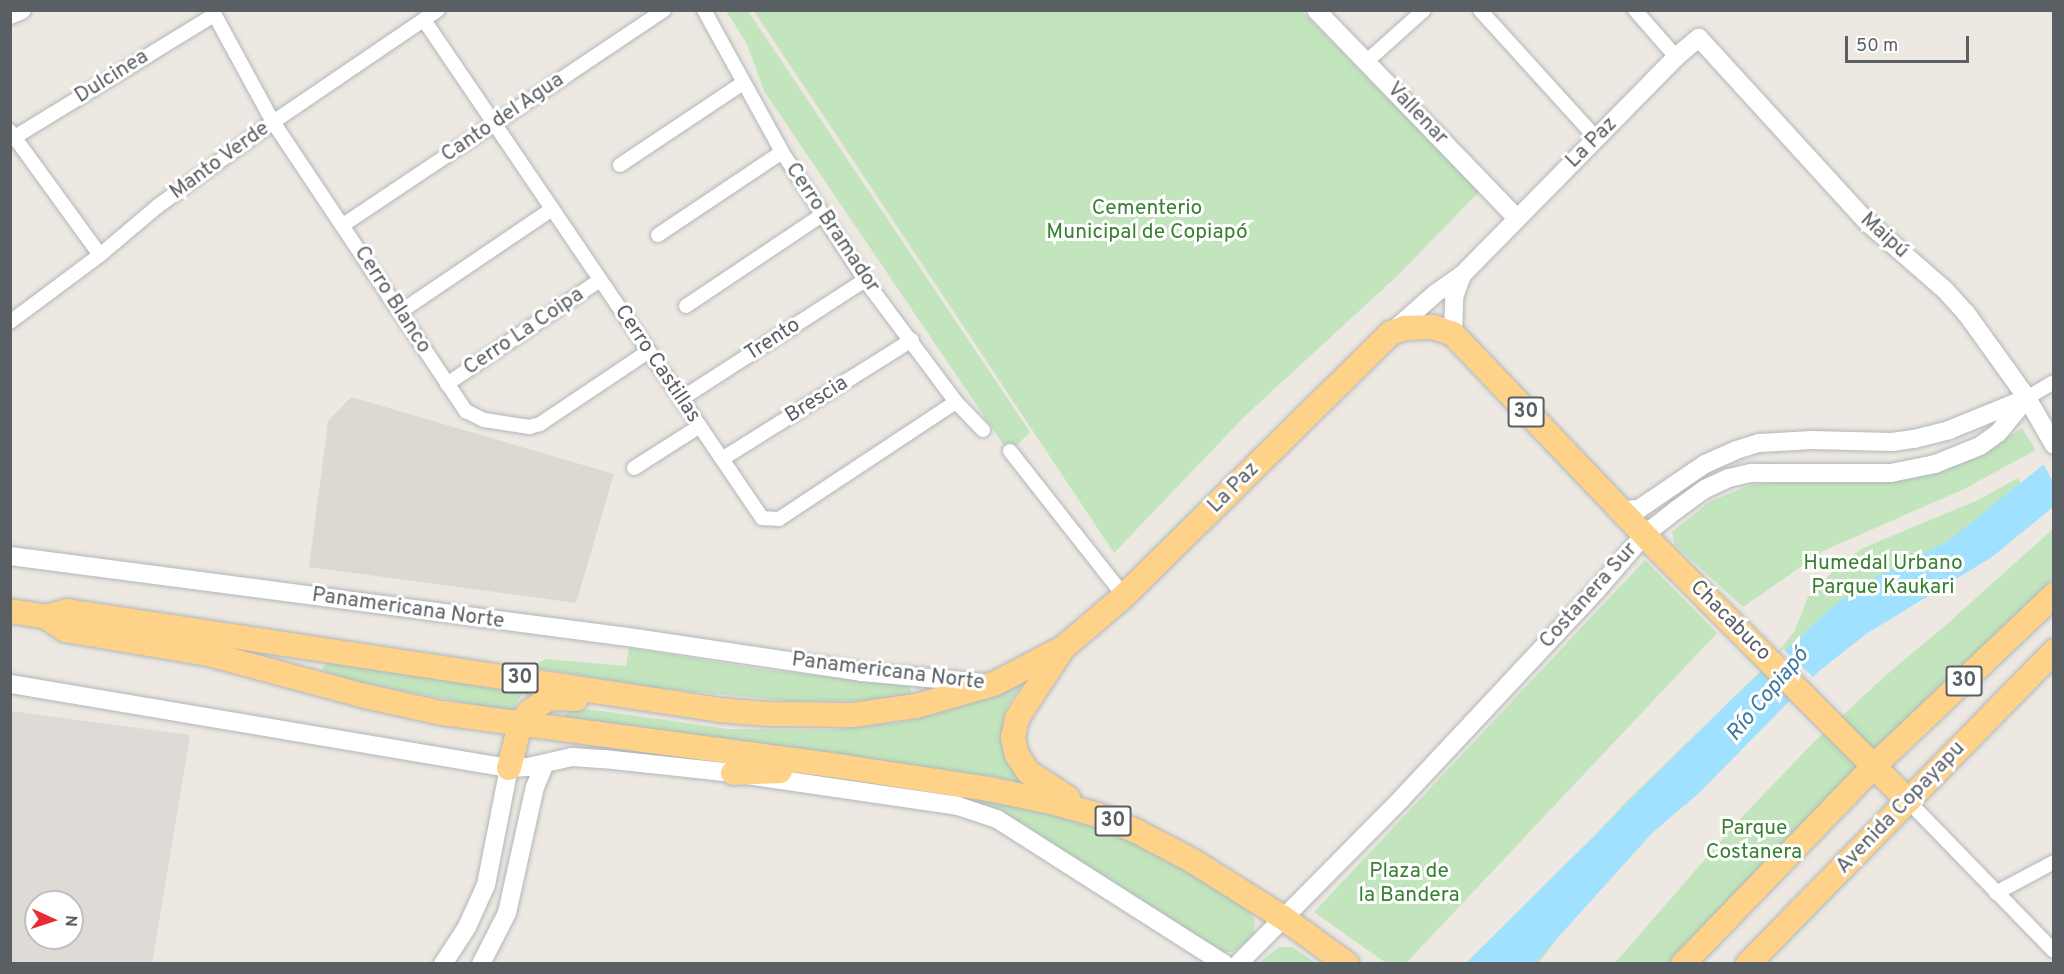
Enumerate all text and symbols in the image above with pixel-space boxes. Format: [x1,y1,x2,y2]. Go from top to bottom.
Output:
scale bar [1848,24,1972,62]
text: 50 m [1856,35,1898,58]
street label: Dulcinea [71,45,153,109]
street label: Canto del Agua [437,68,569,168]
street label: Vallenar [1381,77,1453,151]
street label: La Paz [1561,112,1623,174]
street label: Manto Verde [165,116,275,206]
street label: Cerro Bramador [779,158,885,298]
park label: Cementerio Municipal de Copiapó [1046,196,1248,246]
street label: Maipú [1855,208,1913,264]
street label: Cerro Blanco [348,242,436,358]
street label: Cerro La Coipa [459,283,589,381]
street label: Cerro Castillas [608,300,706,428]
street label: Trento [741,313,805,367]
street label: Brescia [781,371,853,429]
road number: 30 [1506,395,1546,429]
street label: La Paz [1203,457,1265,519]
street label: Costanera Sur [1535,538,1643,654]
park label: Humedal Urbano Parque Kaukari [1803,551,1963,601]
street label: Chacabuco [1684,575,1776,667]
street label: Panamericana Norte [310,583,506,635]
water label: Río Copiapó [1721,643,1815,747]
street label: Panamericana Norte [790,648,986,696]
road number: 30 [500,661,540,695]
road number: 30 [1944,664,1984,698]
street label: Avenida Copayapu [1831,736,1971,880]
road number: 30 [1094,804,1132,838]
park label: Parque Costanera [1706,816,1802,866]
park label: Plaza de la Bandera [1358,859,1460,909]
north arrow [24,890,84,950]
text: N [60,915,80,927]

